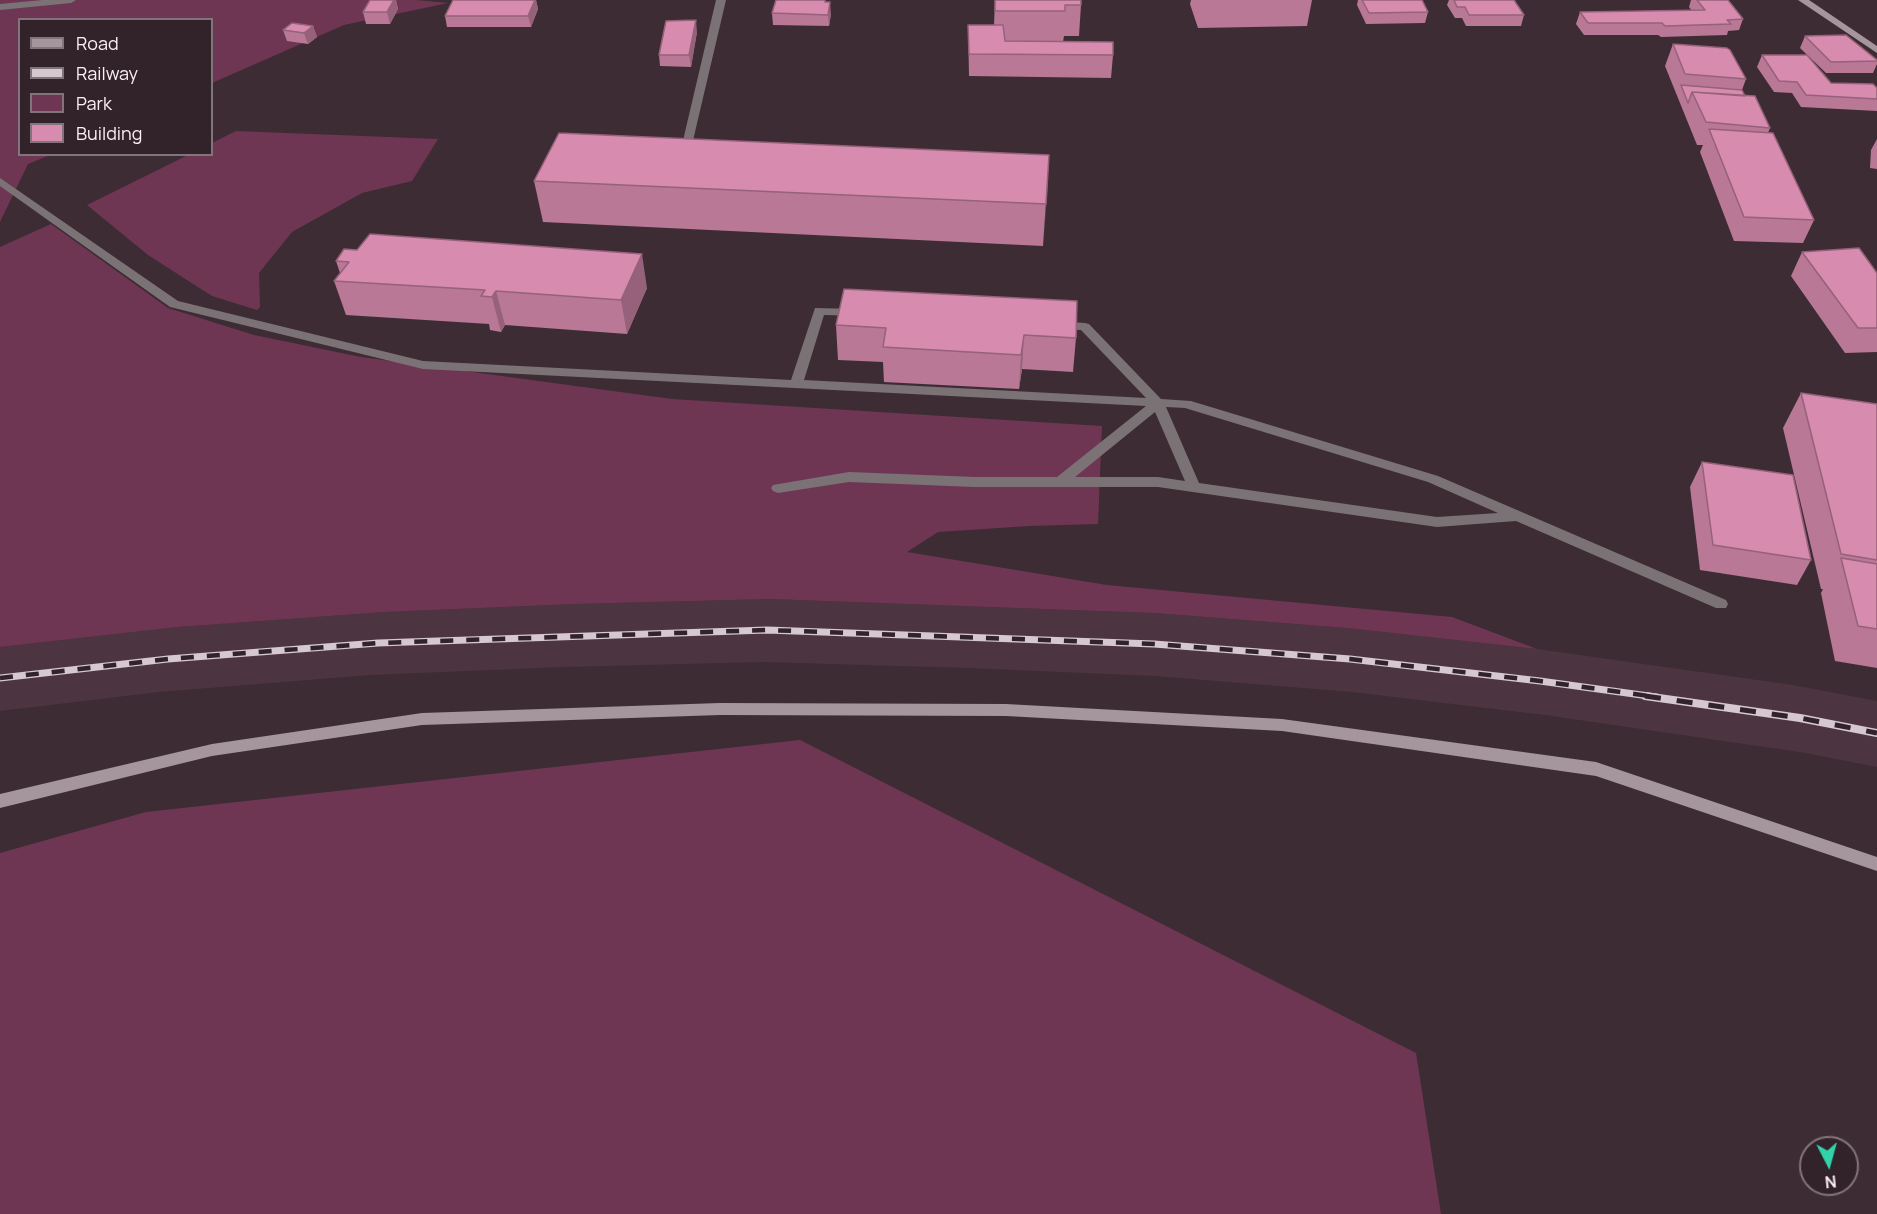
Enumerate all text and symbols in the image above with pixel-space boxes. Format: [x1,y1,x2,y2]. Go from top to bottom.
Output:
legend [18,18,213,156]
text: Road [76,31,119,55]
text: Railway [76,61,138,85]
text: Park [76,91,112,115]
text: Building [76,121,142,145]
north arrow [1799,1136,1859,1196]
text: N [1824,1170,1838,1193]

